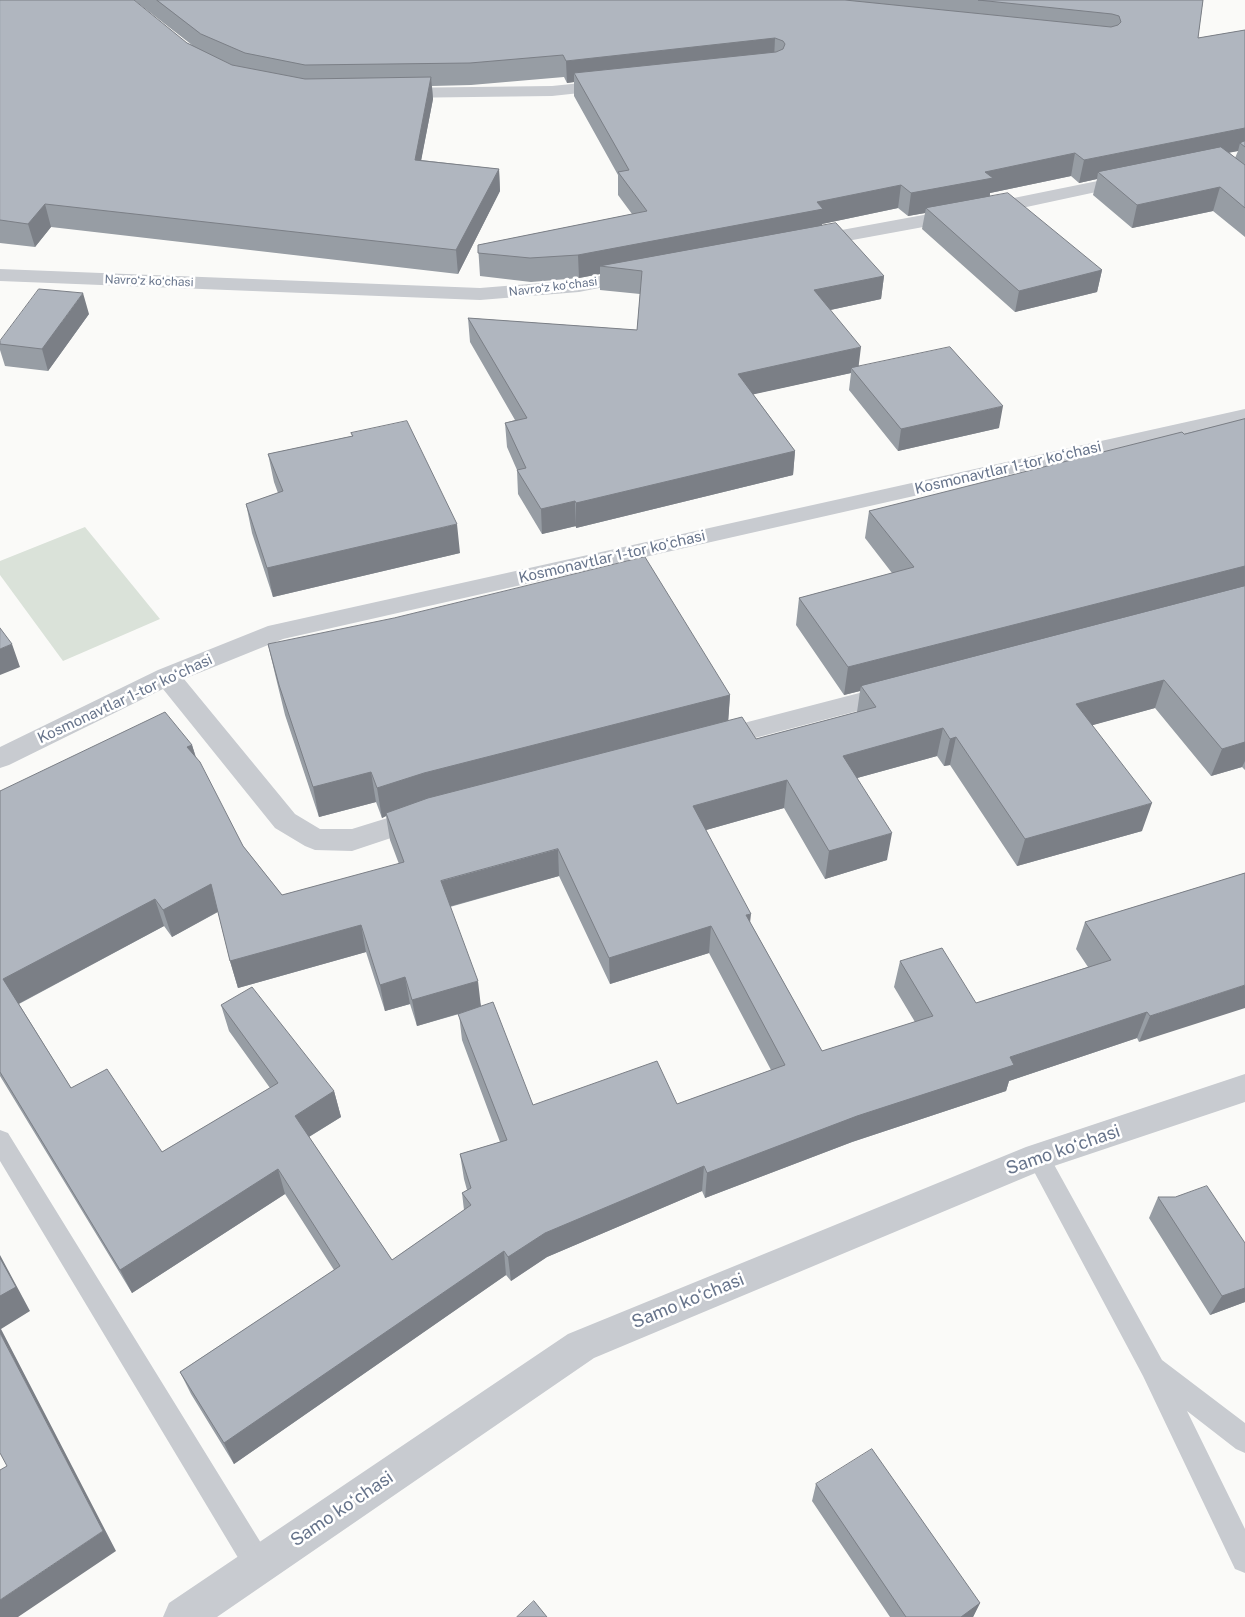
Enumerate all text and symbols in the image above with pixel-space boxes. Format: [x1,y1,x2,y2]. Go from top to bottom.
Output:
street label: Navroʻz koʻchasi [104,272,194,290]
street label: Navroʻz koʻchasi [508,274,598,300]
street label: Kosmonavtlar 1-tor koʻchasi [913,438,1103,498]
street label: Kosmonavtlar 1-tor koʻchasi [517,527,707,587]
street label: Kosmonavtlar 1-tor koʻchasi [35,651,215,747]
street label: Samo koʻchasi [1003,1120,1123,1180]
street label: Samo koʻchasi [629,1269,747,1333]
street label: Samo koʻchasi [287,1467,397,1551]

